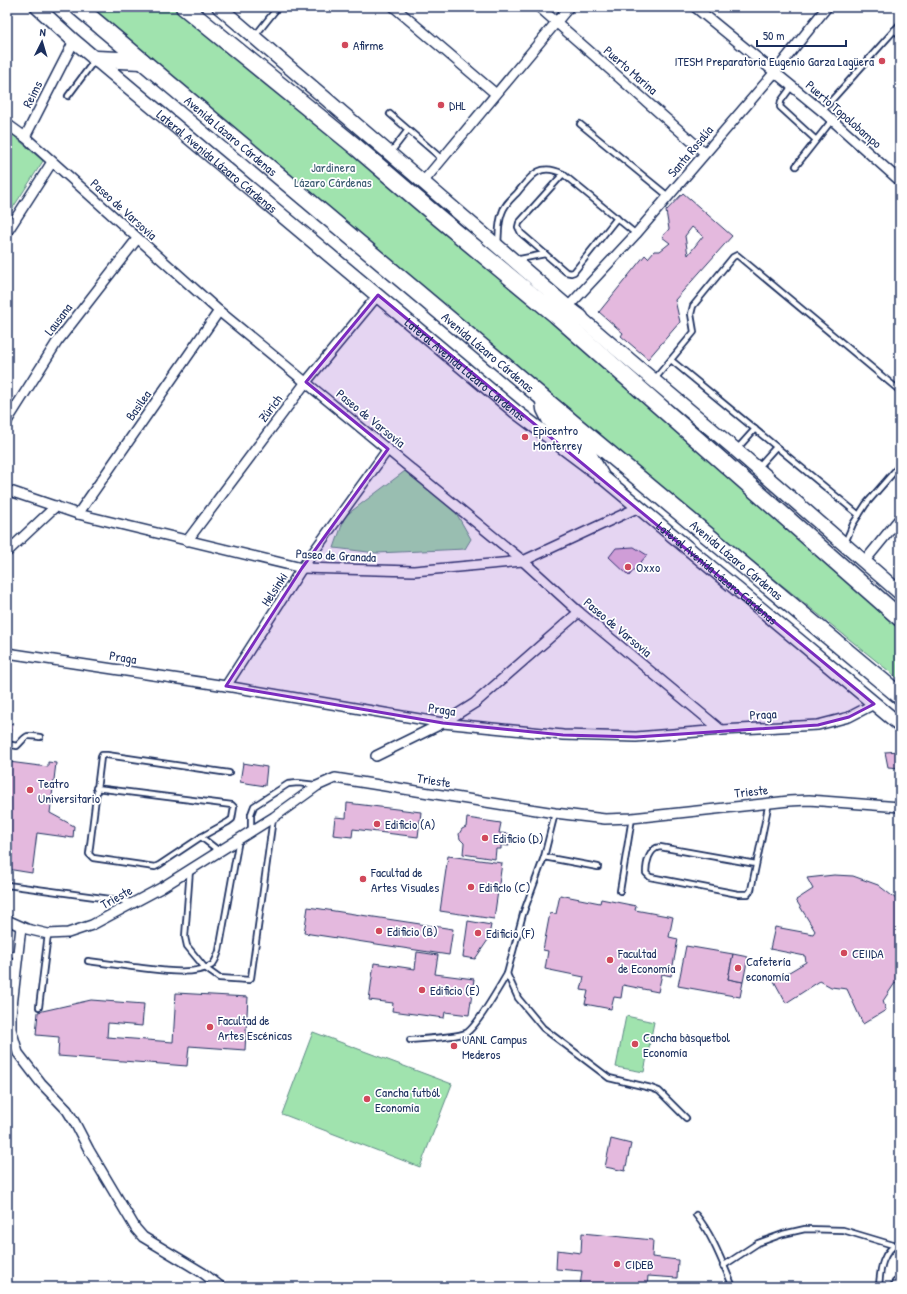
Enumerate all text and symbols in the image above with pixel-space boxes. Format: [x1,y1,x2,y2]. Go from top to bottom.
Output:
north arrow [22,22,62,62]
scale bar [757,22,846,48]
text: N [39,25,47,39]
text: 50 m [763,27,784,44]
place label: Afirme [353,36,384,54]
marker: Afirme [340,40,350,50]
street label: Puerto Marina [600,42,662,98]
place label: ITESM Preparatoria Eugenio Garza Lagüera [674,52,874,70]
marker: ITESM Preparatoria Eugenio Garza Lagüera [877,56,887,66]
street label: Puerto Topolobampo [802,76,886,152]
street label: Reims [18,78,46,110]
street label: Avenida Lázaro Cárdenas [181,91,281,180]
place label: DHL [449,96,466,114]
marker: DHL [436,100,446,110]
street label: Lateral Avenida Lázaro Cárdenas [153,105,281,217]
street label: Santa Rosalía [663,121,717,181]
park label: Jardinera Lázaro Cárdenas [294,158,372,191]
street label: Paseo de Varsovia [87,174,161,244]
street label: Lausana [40,299,76,339]
street label: Avenida Lázaro Cárdenas [438,308,538,396]
street label: Lateral Avenida Lázaro Cárdenas [401,313,529,425]
street label: Paseo de Varsovia [333,385,409,451]
street label: Basilea [121,386,155,424]
street label: Zúrich [254,390,287,425]
place label: Epicentro Monterrey [533,421,583,454]
marker: Epicentro Monterrey [520,432,530,442]
street label: Avenida Lázaro Cárdenas [686,516,787,604]
street label: Lateral Avenida Lázaro Cárdenas [653,517,782,628]
street label: Paseo de Granada [295,544,377,566]
place label: Oxxo [636,558,660,576]
marker: Oxxo [623,562,633,572]
street label: Helsinki [256,569,292,609]
street label: Paseo de Varsovia [580,593,656,661]
street label: Praga [108,646,138,668]
street label: Praga [427,698,457,720]
street label: Praga [749,704,777,724]
street label: Trieste [416,768,452,792]
place label: Teatro Universitario [38,774,100,807]
street label: Trieste [733,780,769,802]
marker: Teatro Universitario [25,785,35,795]
place label: Edificio (A) [385,815,436,833]
marker: Edificio (A) [372,819,382,829]
place label: Edificio (D) [493,829,543,847]
marker: Edificio (D) [480,833,490,843]
place label: Facultad de Artes Visuales [370,863,439,896]
marker: Facultad de Artes Visuales [358,874,368,884]
place label: EdificIo (C) [479,878,530,896]
street label: Trieste [97,881,135,913]
marker: EdificIo (C) [466,882,476,892]
place label: Edificio (B) [387,922,438,940]
place label: Edificio (F) [486,924,535,942]
marker: Edificio (B) [374,926,384,936]
marker: Edificio (F) [473,928,483,938]
place label: Facultad de Economía [617,944,675,977]
place label: CEIIDA [852,944,884,962]
marker: CEIIDA [839,948,849,958]
place label: Cafetería economía [746,952,791,985]
marker: Facultad de Economía [605,955,615,965]
marker: Cafetería economía [733,963,743,973]
place label: Edificio (E) [430,981,480,999]
marker: Edificio (E) [417,985,427,995]
place label: Facultad de Artes Escénicas [217,1011,292,1044]
marker: Facultad de Artes Escénicas [205,1022,215,1032]
place label: Cancha bàsquetbol Economía [643,1028,731,1061]
place label: UANL Campus Mederos [462,1030,527,1063]
marker: Cancha bàsquetbol Economía [630,1039,640,1049]
marker: UANL Campus Mederos [449,1041,459,1051]
place label: Cancha futból Economía [375,1083,441,1116]
marker: Cancha futból Economía [362,1094,372,1104]
place label: CIDEB [625,1255,654,1273]
marker: CIDEB [612,1259,622,1269]

